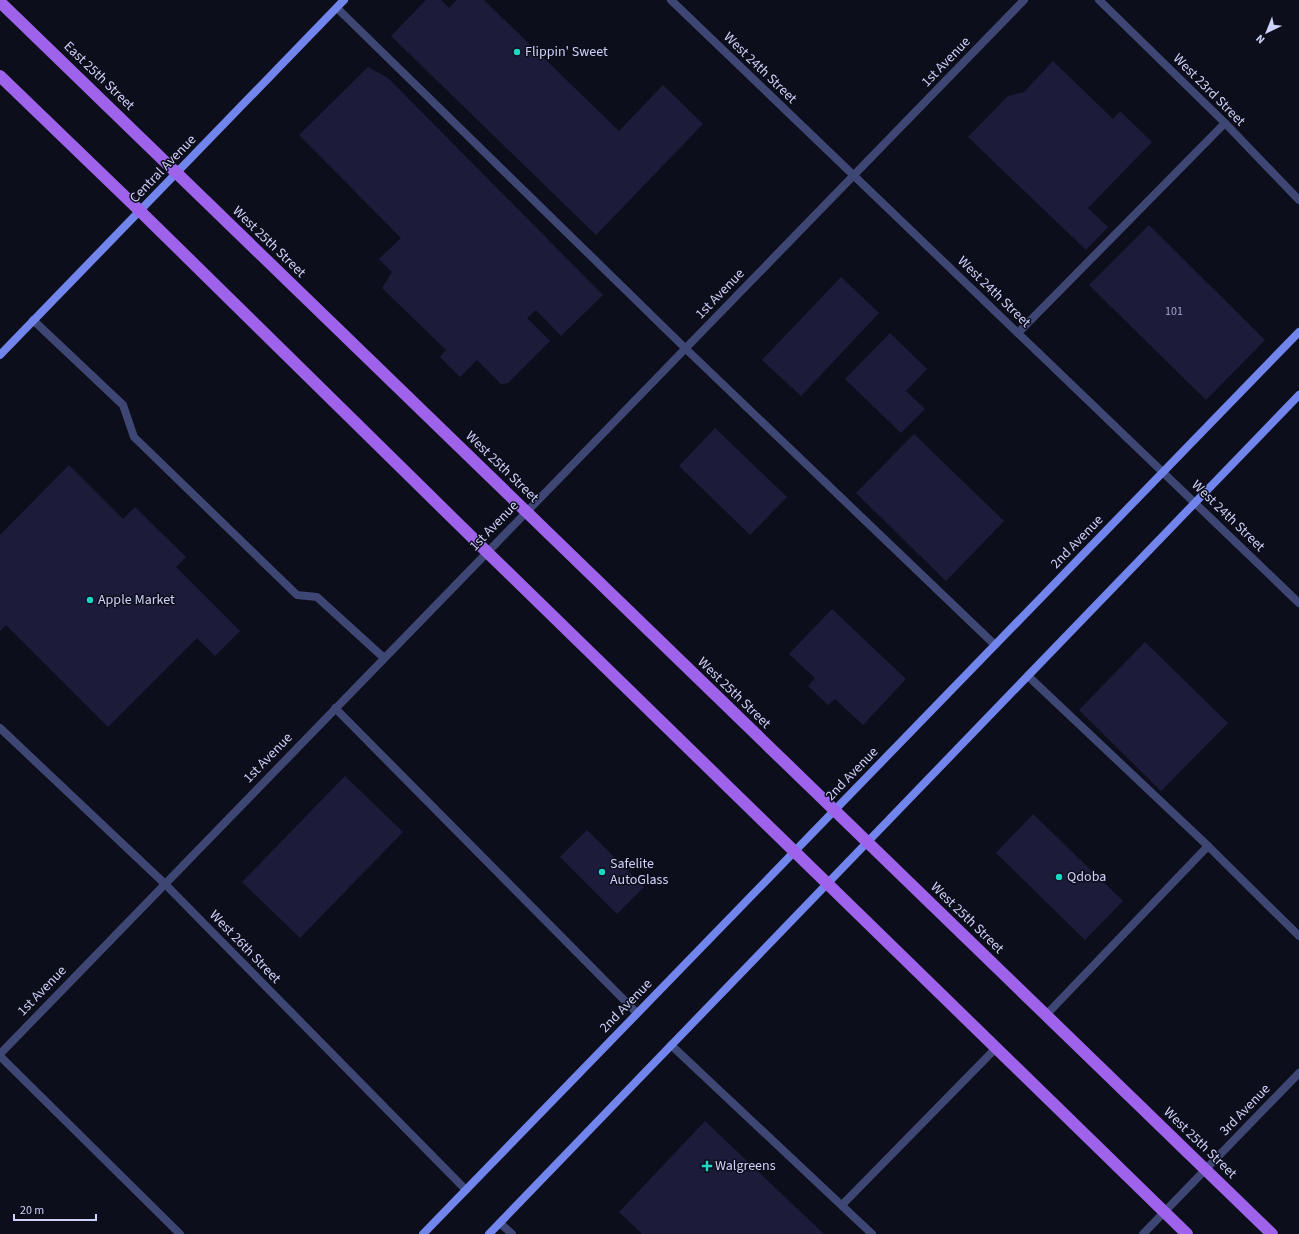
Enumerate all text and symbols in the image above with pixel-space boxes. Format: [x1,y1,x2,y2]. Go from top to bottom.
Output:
north arrow [1247,12,1287,52]
street label: West 24th Street [719,28,801,108]
text: N [1253,31,1268,47]
street label: 1st Avenue [917,32,975,92]
street label: East 25th Street [59,37,139,115]
place label: Flippin' Sweet [525,42,608,62]
marker: Flippin' Sweet [512,47,522,57]
street label: West 23rd Street [1168,49,1250,131]
street label: Central Avenue [125,130,201,208]
street label: West 25th Street [228,202,310,282]
street label: West 24th Street [953,252,1035,332]
street label: 1st Avenue [691,264,749,324]
house number: 101 [1165,303,1183,320]
street label: West 25th Street [461,427,543,507]
street label: West 24th Street [1187,476,1269,556]
street label: 1st Avenue [465,496,523,556]
street label: 2nd Avenue [1046,510,1108,574]
place label: Apple Market [98,590,175,610]
marker: Apple Market [85,595,95,605]
street label: West 25th Street [693,653,775,733]
street label: 1st Avenue [239,728,297,788]
street label: 2nd Avenue [821,742,883,806]
place label: Safelite AutoGlass [610,854,668,890]
marker: Safelite AutoGlass [597,867,607,877]
place label: Qdoba [1067,867,1106,887]
marker: Qdoba [1054,872,1064,882]
street label: West 25th Street [926,878,1008,958]
street label: West 26th Street [205,906,285,988]
street label: 1st Avenue [13,961,71,1021]
street label: 2nd Avenue [595,974,657,1038]
street label: 3rd Avenue [1215,1079,1275,1140]
street label: West 25th Street [1159,1103,1241,1183]
place label: Walgreens [715,1156,776,1176]
marker: Walgreens [702,1161,712,1171]
scale bar [14,1196,96,1222]
text: 20 m [20,1202,44,1219]

